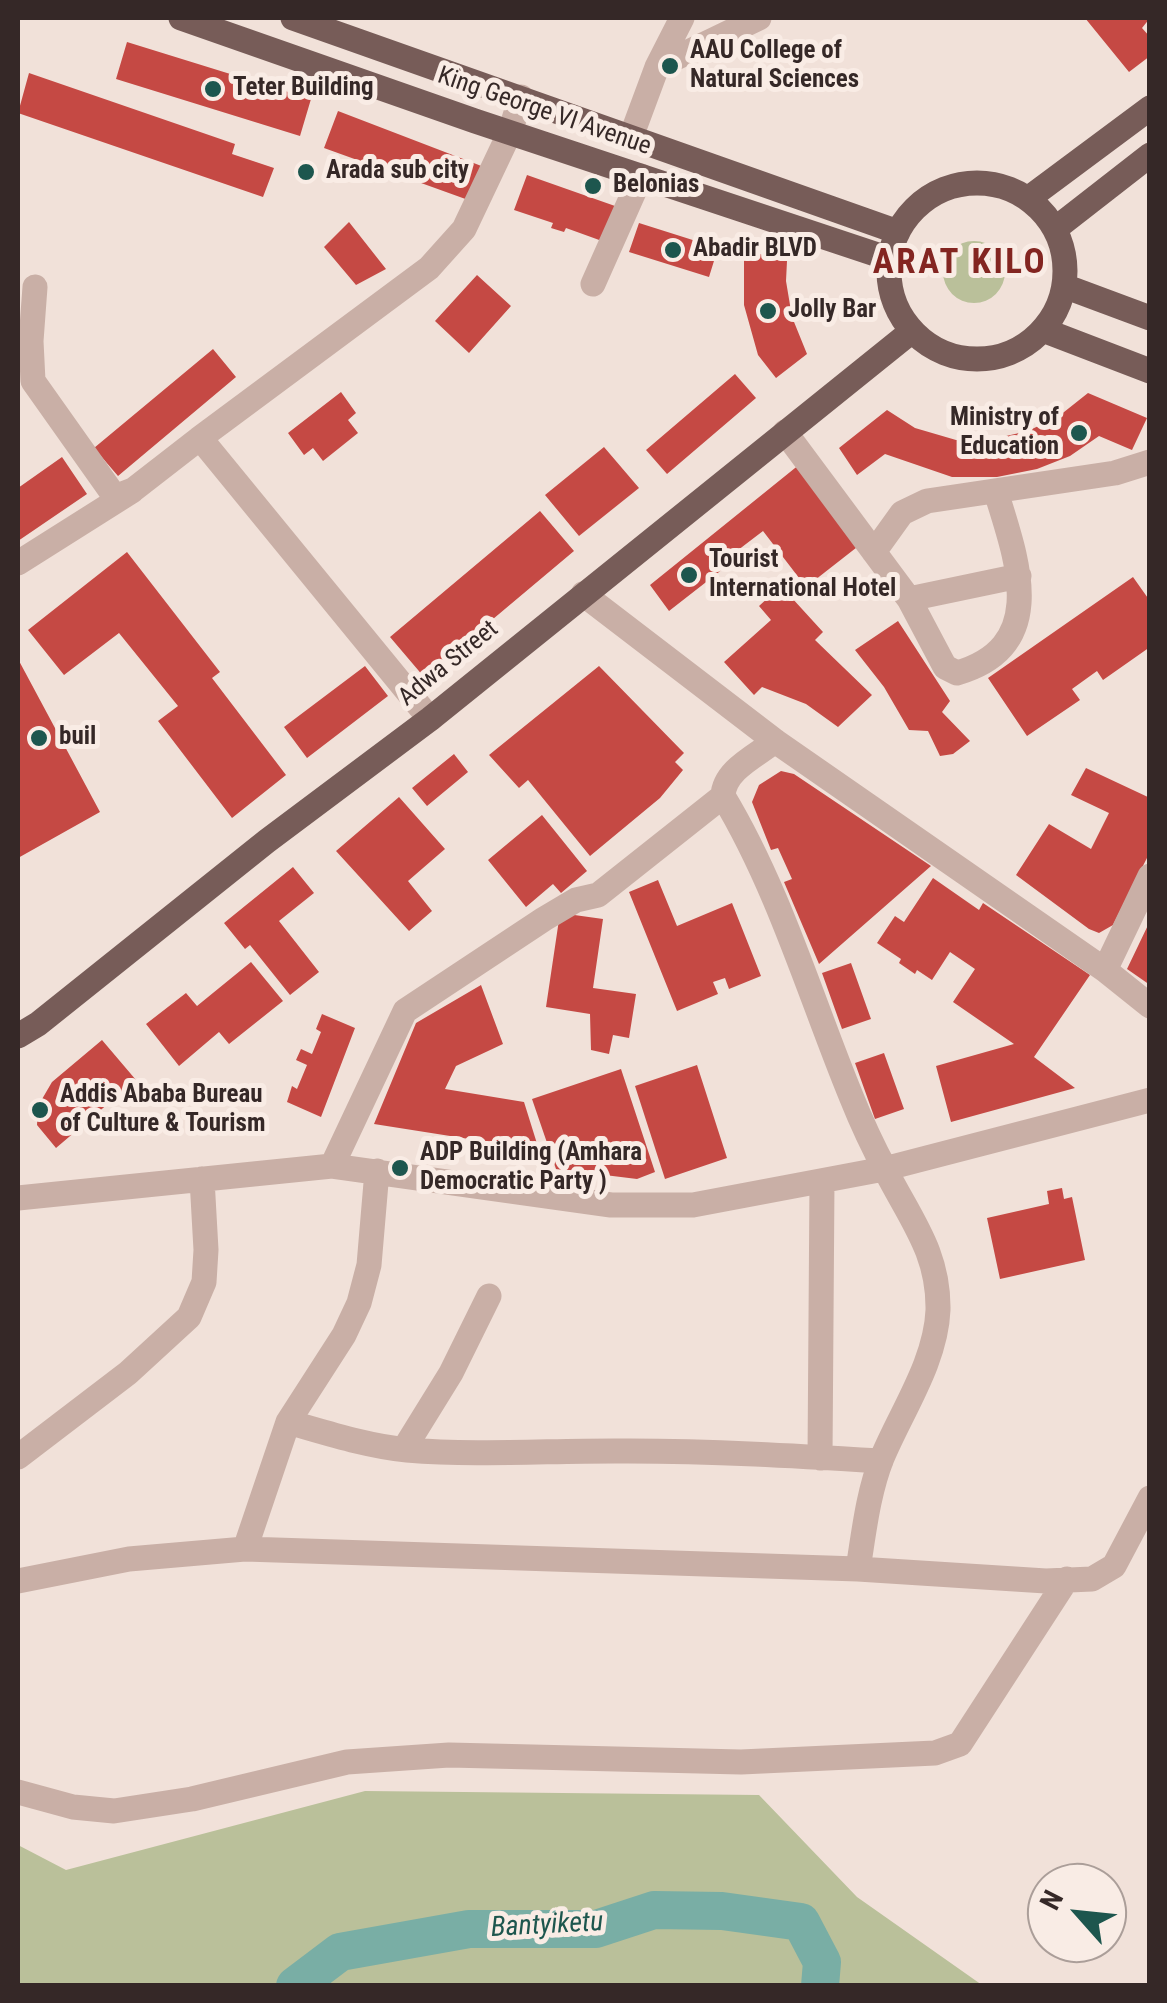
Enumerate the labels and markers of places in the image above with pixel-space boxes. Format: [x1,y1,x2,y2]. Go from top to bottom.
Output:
place label: AAU College of Natural Sciences [690,37,859,96]
marker: AAU College of Natural Sciences [659,55,681,77]
place label: Teter Building [233,74,374,104]
marker: Teter Building [202,78,224,100]
place label: Arada sub city [326,157,469,187]
marker: Arada sub city [295,161,317,183]
place label: Belonias [613,171,699,201]
marker: Belonias [582,175,604,197]
place label: Abadir BLVD [693,235,817,265]
marker: Abadir BLVD [662,239,684,261]
place label: Jolly Bar [788,296,876,326]
marker: Jolly Bar [757,300,779,322]
place label: Ministry of Education [950,404,1059,463]
marker: Ministry of Education [1068,422,1090,444]
place label: Tourist International Hotel [709,546,896,605]
marker: Tourist International Hotel [678,564,700,586]
place label: buil [59,723,96,753]
marker: buil [28,727,50,749]
place label: Addis Ababa Bureau of Culture & Tourism [60,1081,265,1140]
marker: Addis Ababa Bureau of Culture & Tourism [29,1099,51,1121]
place label: ADP Building (Amhara Democratic Party ) [420,1139,642,1198]
marker: ADP Building (Amhara Democratic Party ) [389,1157,411,1179]

